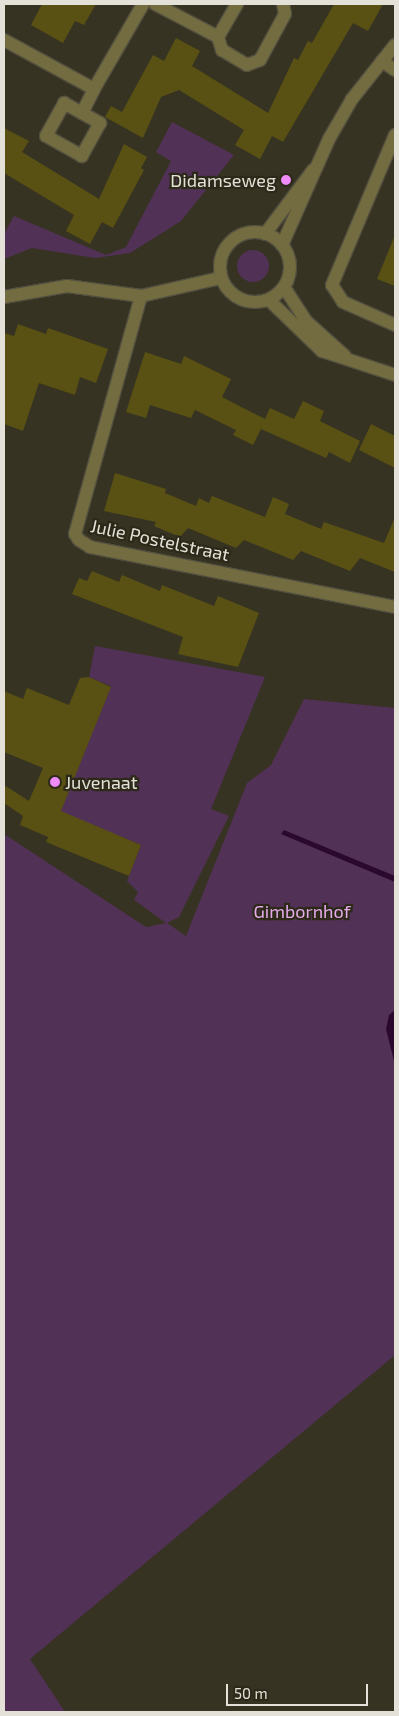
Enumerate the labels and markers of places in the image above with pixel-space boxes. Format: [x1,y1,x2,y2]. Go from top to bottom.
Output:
place label: Didamseweg [170,169,276,191]
marker: Didamseweg [280,174,292,186]
place label: Juvenaat [65,771,138,793]
marker: Juvenaat [49,776,61,788]

